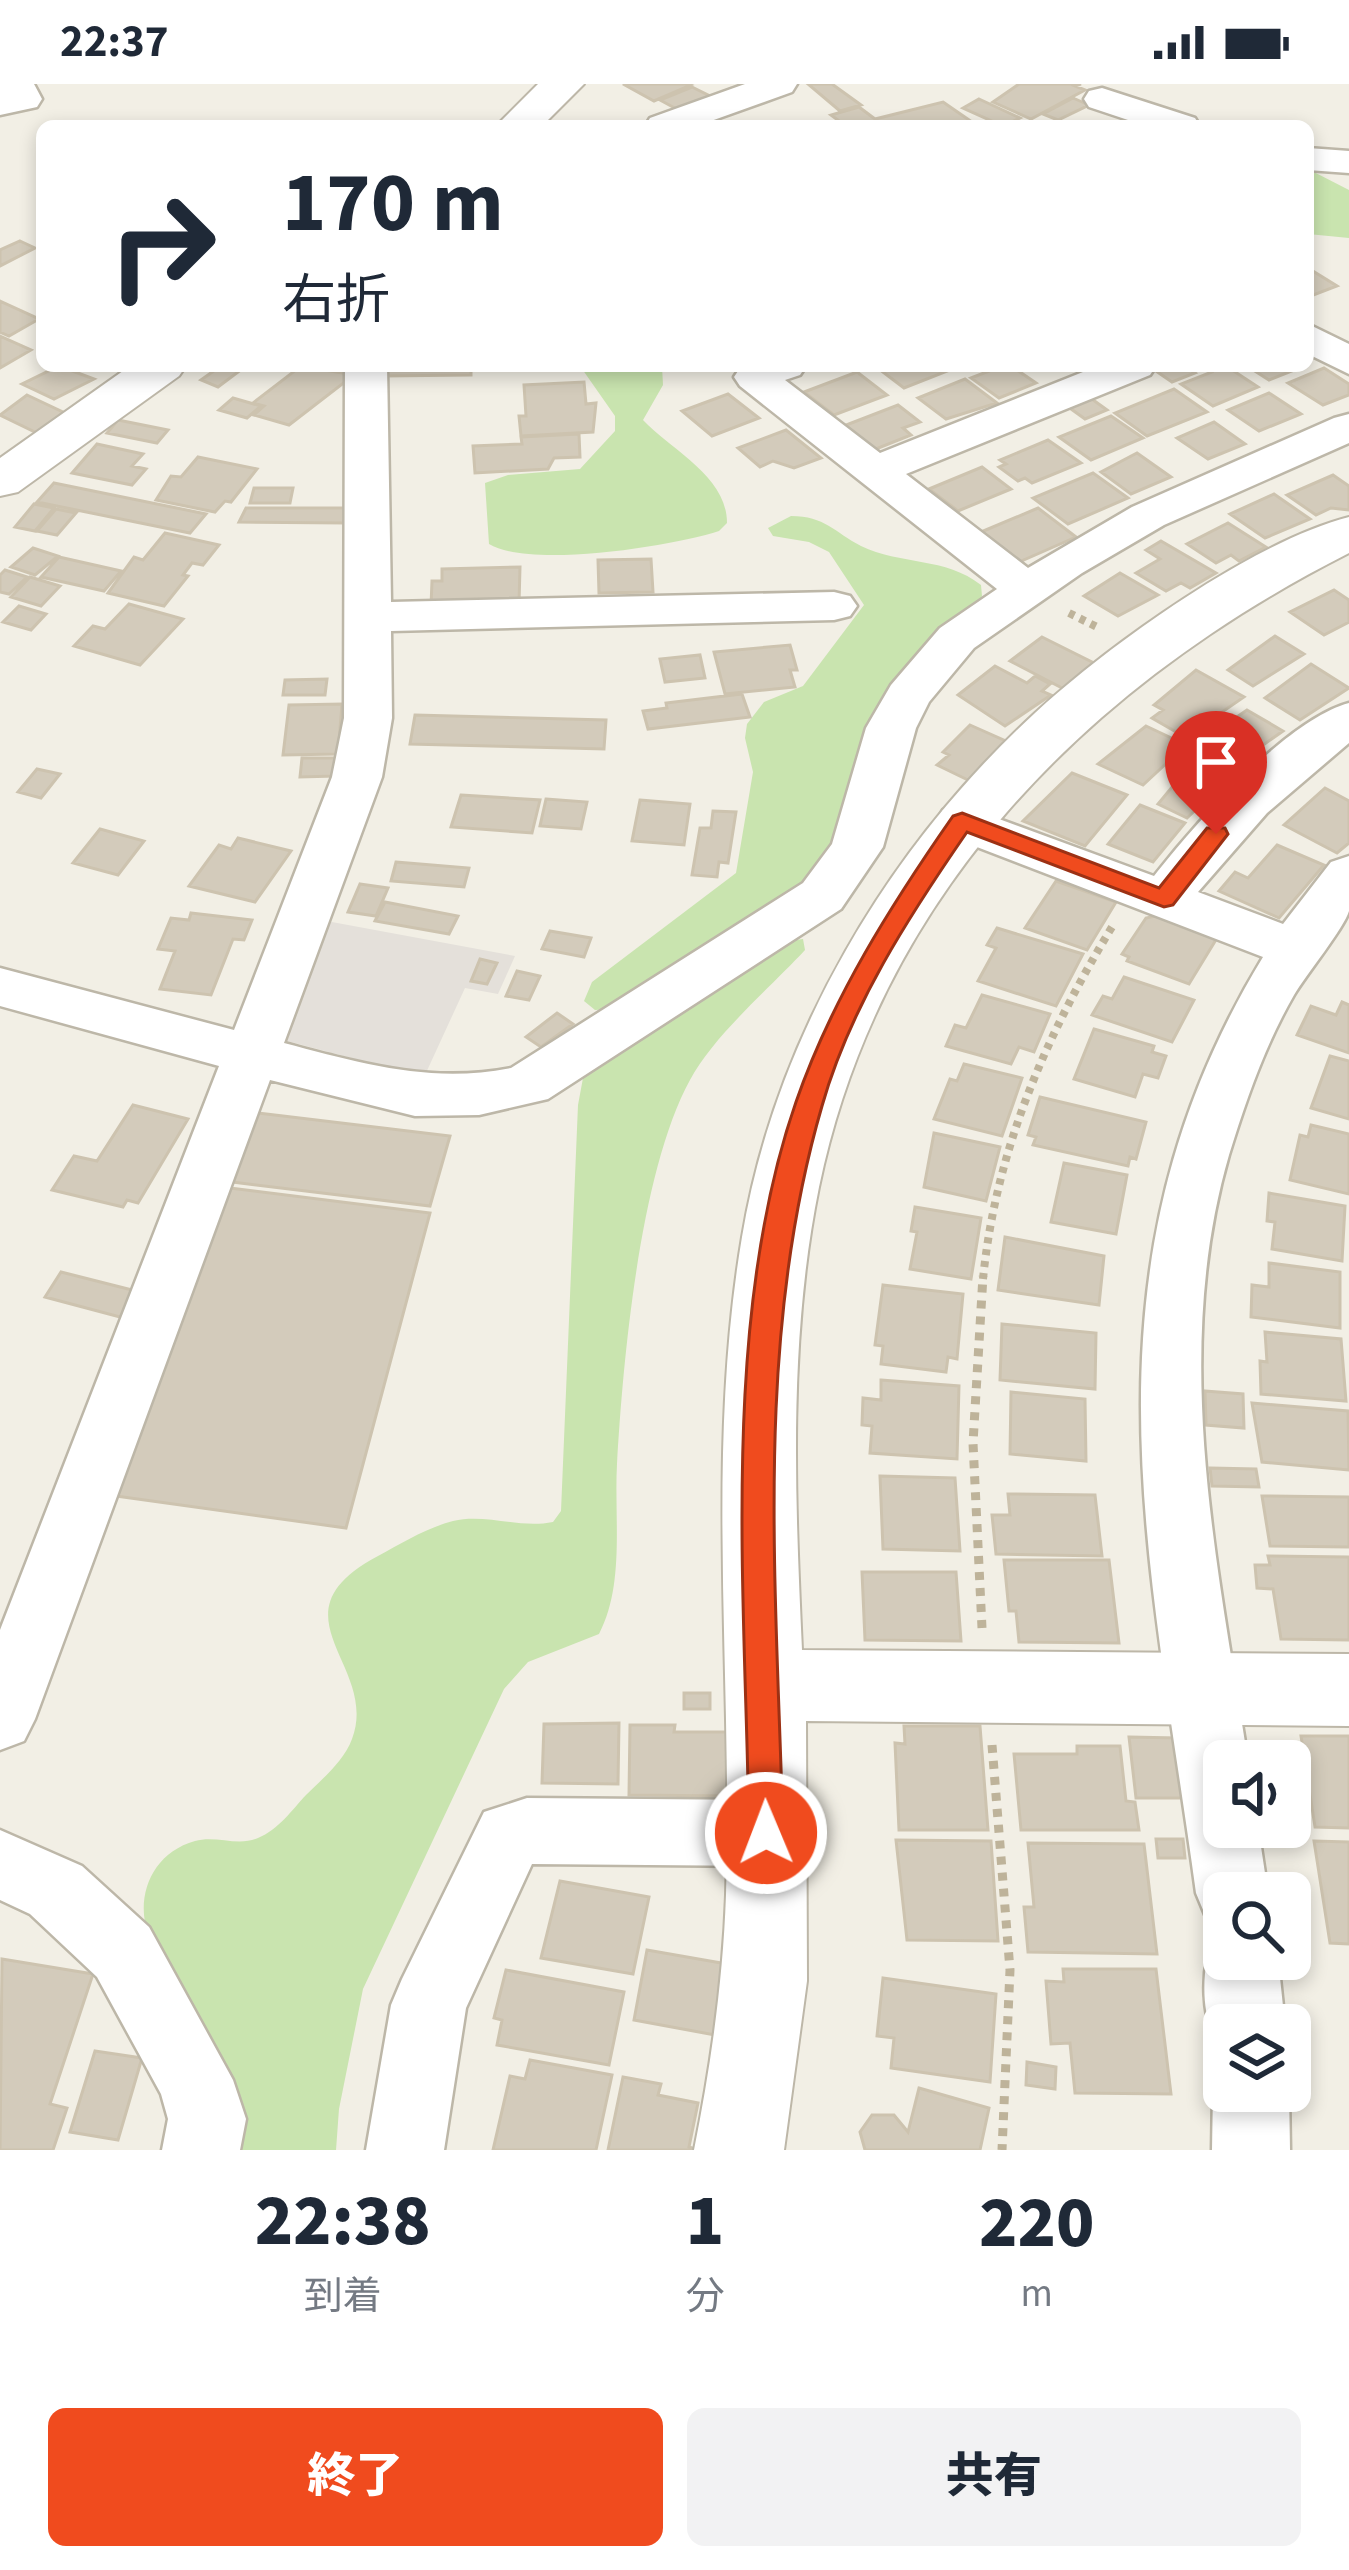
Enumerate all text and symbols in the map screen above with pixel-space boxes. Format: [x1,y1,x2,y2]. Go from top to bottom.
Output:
text: 22:37 [60,10,169,74]
text: 170 m [282,144,504,264]
icon: right [84,168,240,324]
text: 右折 [282,263,390,340]
pin [1165,711,1267,834]
icon: arrive [1183,729,1249,795]
map controls [1203,1740,1311,2112]
button: sound [1203,1740,1311,1848]
position arrow [703,1770,829,1896]
button: search [1203,1872,1311,1980]
button: layers [1203,2004,1311,2112]
text: 22:38 [255,2170,431,2273]
text: 1 [686,2170,724,2273]
text: 220 [979,2172,1094,2275]
text: m [1021,2266,1053,2322]
text: 到着 [304,2269,382,2325]
text: 分 [685,2269,724,2325]
button: 終了 [48,2408,663,2546]
button: 共有 [687,2408,1301,2546]

